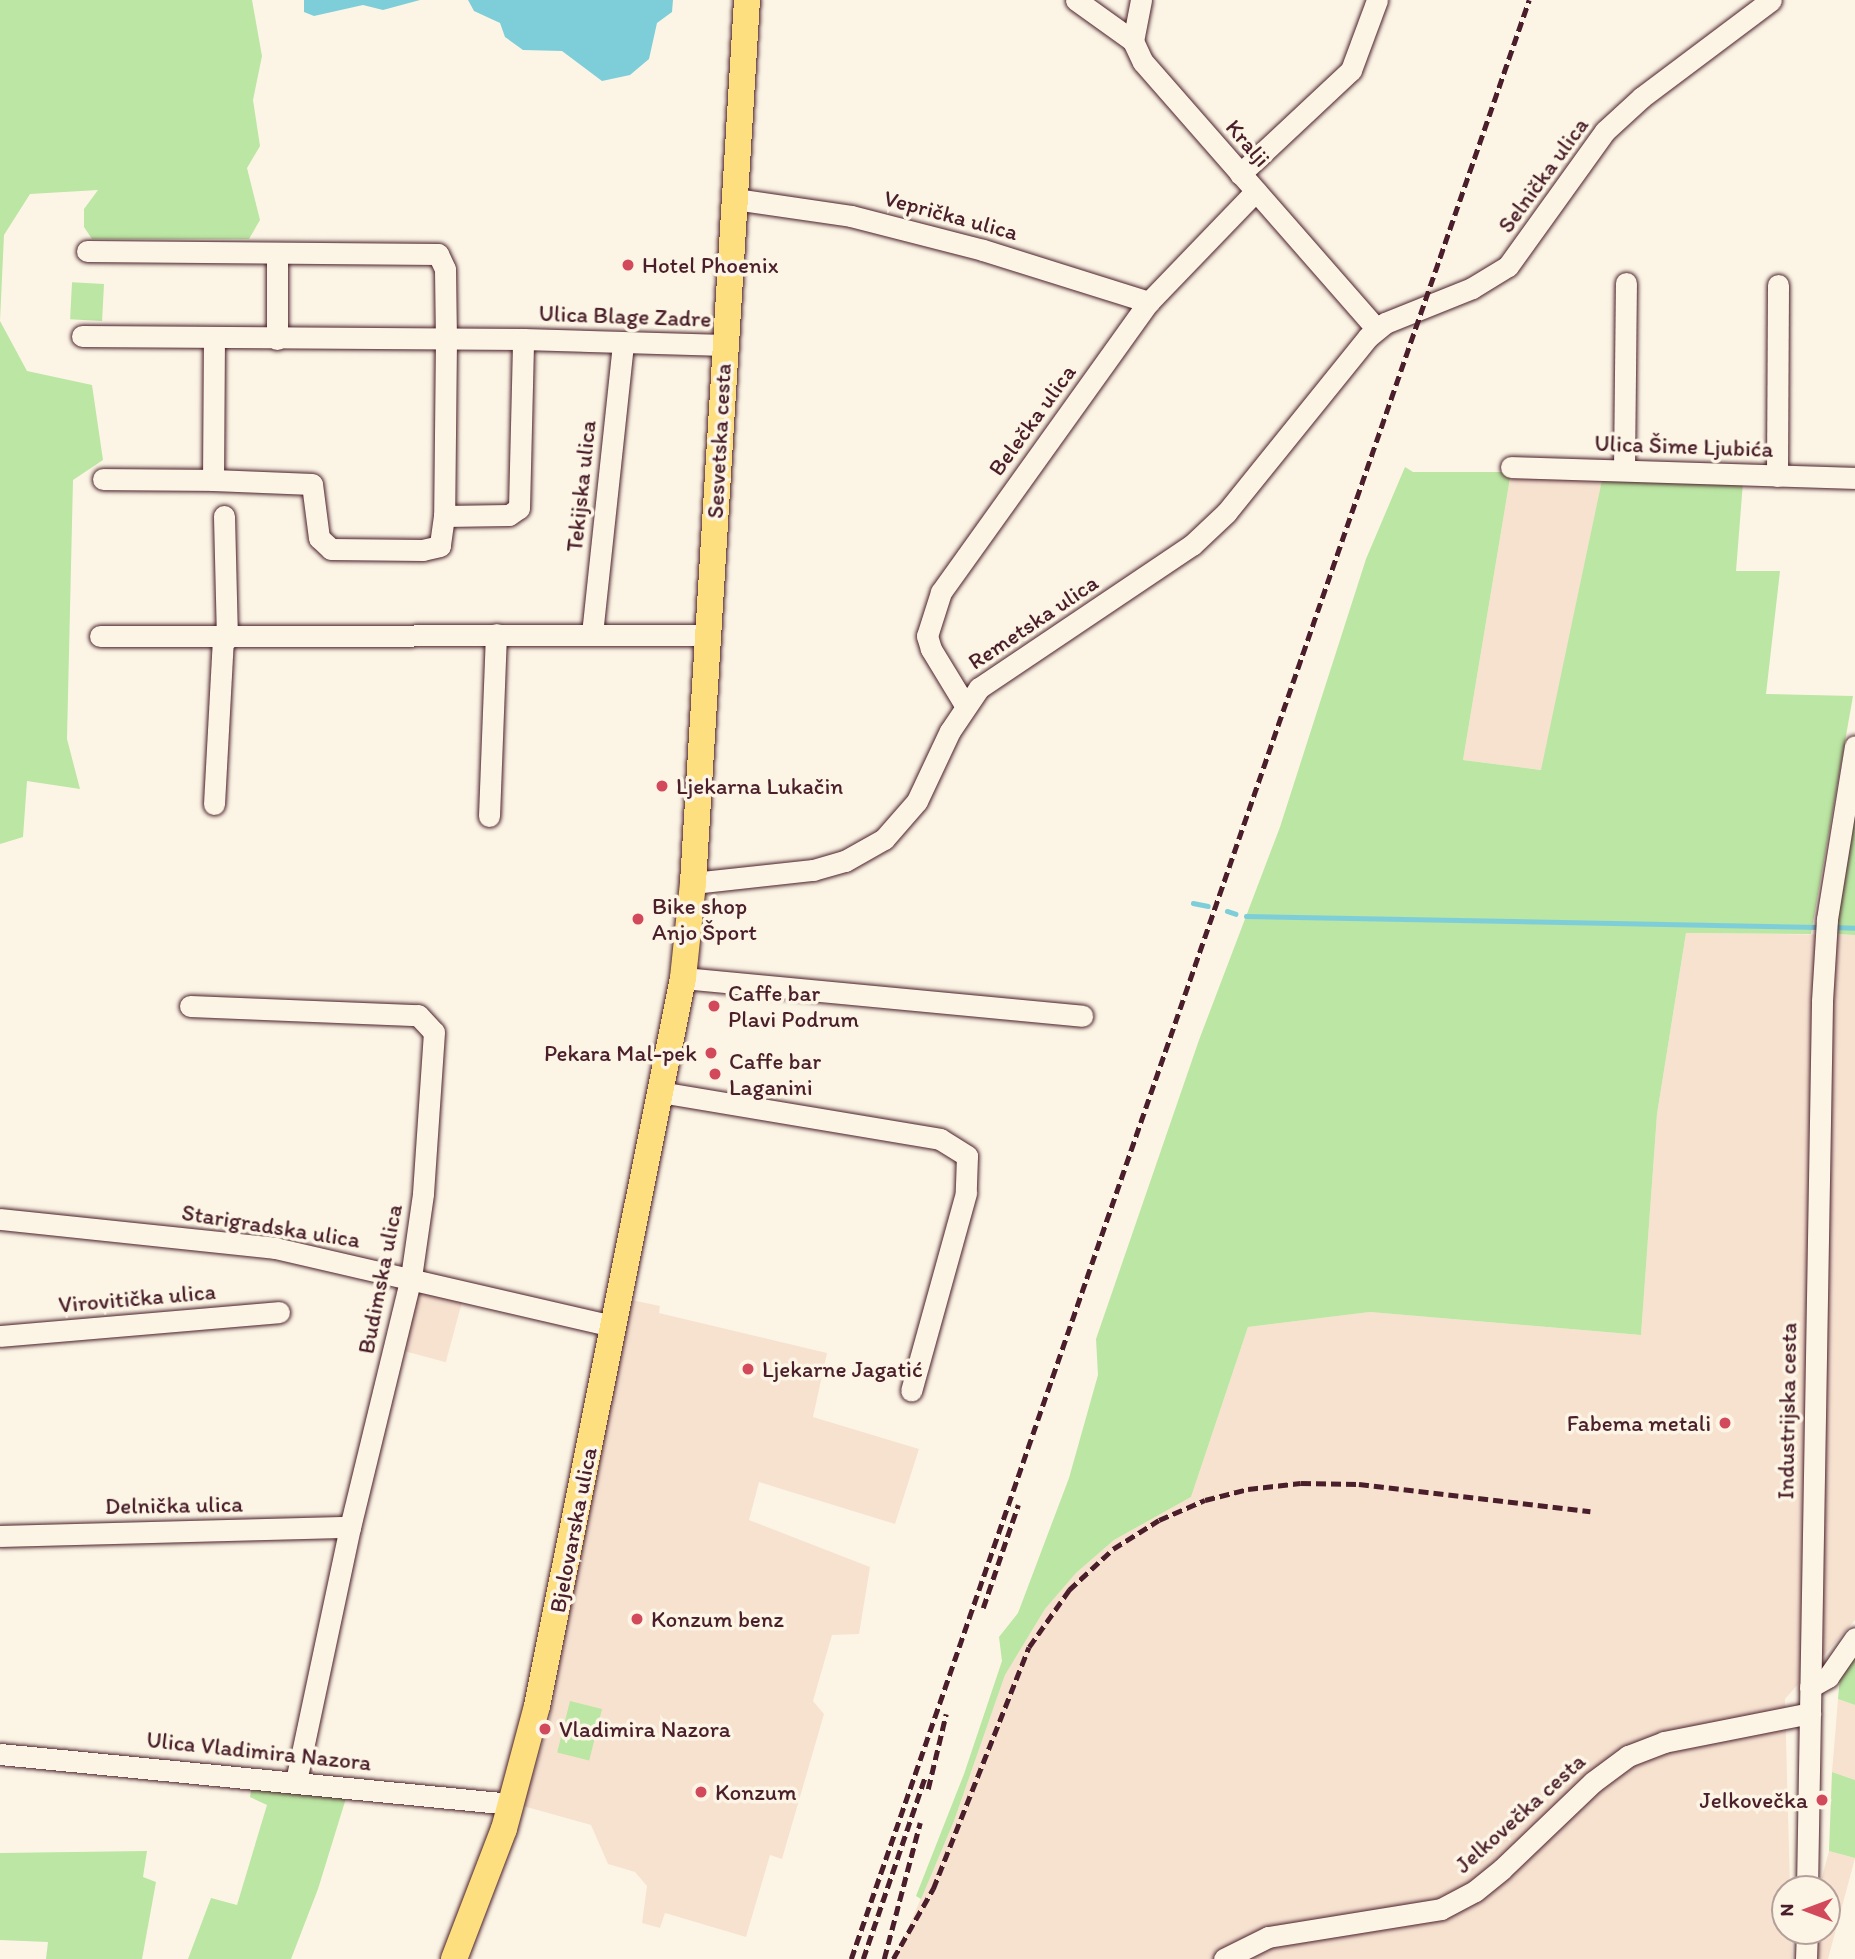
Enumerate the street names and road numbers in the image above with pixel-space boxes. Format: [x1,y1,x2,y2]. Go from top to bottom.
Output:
street label: Selnička ulica [1492,112,1594,238]
street label: Kralji [1220,114,1276,172]
street label: Veprička ulica [881,184,1021,246]
street label: Ulica Blage Zadre [538,299,712,333]
street label: Belečka ulica [983,359,1081,481]
street label: Sesvetska cesta [701,363,737,519]
street label: Tekijska ulica [560,419,602,553]
street label: Ulica Šime Ljubića [1594,429,1774,463]
street label: Remetska ulica [963,568,1103,676]
street label: Starigradska ulica [180,1198,362,1254]
street label: Budimska ulica [352,1202,408,1356]
street label: Virovitička ulica [57,1277,217,1319]
street label: Industrijska cesta [1772,1322,1802,1500]
street label: Bjelovarska ulica [543,1445,603,1615]
street label: Delnička ulica [105,1490,243,1520]
street label: Ulica Vladimira Nazora [145,1725,373,1777]
street label: Jelkovečka cesta [1449,1747,1591,1879]

